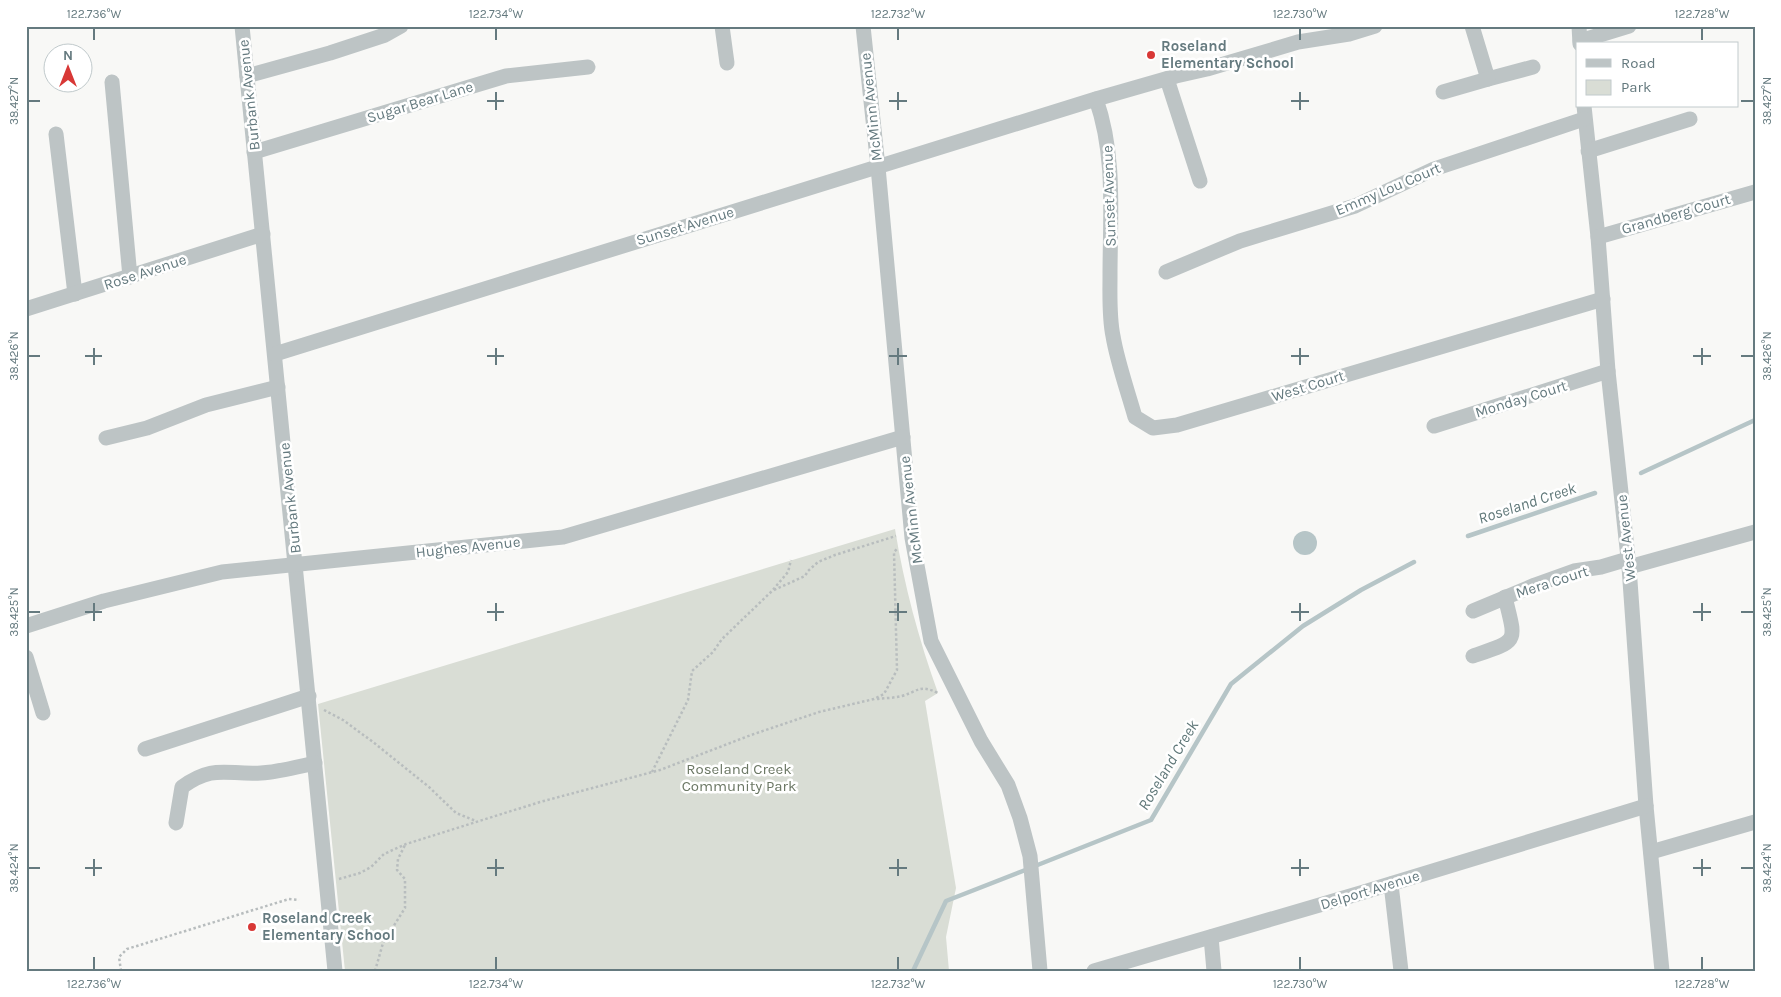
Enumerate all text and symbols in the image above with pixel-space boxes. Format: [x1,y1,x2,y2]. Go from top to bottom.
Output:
text: 122.736°W [67,7,121,21]
text: 122.734°W [469,7,523,21]
text: 122.732°W [871,7,926,21]
text: 122.730°W [1273,7,1328,21]
text: 122.728°W [1675,7,1730,21]
place label: Roseland Elementary School [1161,37,1294,72]
street label: Burbank Avenue [234,39,264,151]
north arrow [42,42,92,92]
legend [1576,42,1738,108]
text: N [63,47,73,64]
marker: Roseland Elementary School [1145,49,1157,61]
street label: McMinn Avenue [856,52,886,162]
text: Road [1621,54,1656,72]
text: 38.427°N [7,77,21,125]
street label: Sugar Bear Lane [365,77,475,127]
text: 38.427°N [1760,77,1774,125]
text: Park [1621,78,1651,96]
street label: Sunset Avenue [1098,145,1120,247]
street label: Emmy Lou Court [1333,159,1444,219]
street label: Grandberg Court [1619,190,1733,238]
street label: Sunset Avenue [634,203,736,249]
street label: Rose Avenue [101,250,189,294]
text: 38.426°N [7,331,21,381]
text: 38.426°N [1760,331,1774,381]
street label: West Court [1269,366,1347,406]
street label: Monday Court [1473,376,1569,422]
street label: Burbank Avenue [275,442,305,554]
street label: McMinn Avenue [895,455,927,565]
water label: Roseland Creek [1476,478,1579,528]
street label: West Avenue [1612,494,1640,582]
street label: Hughes Avenue [415,533,521,561]
street label: Mera Court [1513,562,1591,602]
text: 38.425°N [7,587,21,637]
text: 38.425°N [1760,587,1774,637]
water label: Roseland Creek [1134,716,1203,813]
park label: Roseland Creek Community Park [682,760,796,795]
text: 38.424°N [7,843,21,893]
text: 38.424°N [1760,843,1774,893]
street label: Delport Avenue [1318,866,1422,914]
place label: Roseland Creek Elementary School [262,909,395,944]
marker: Roseland Creek Elementary School [246,921,258,933]
text: 122.736°W [67,977,121,991]
text: 122.734°W [469,977,523,991]
text: 122.732°W [871,977,926,991]
text: 122.730°W [1273,977,1328,991]
text: 122.728°W [1675,977,1730,991]

